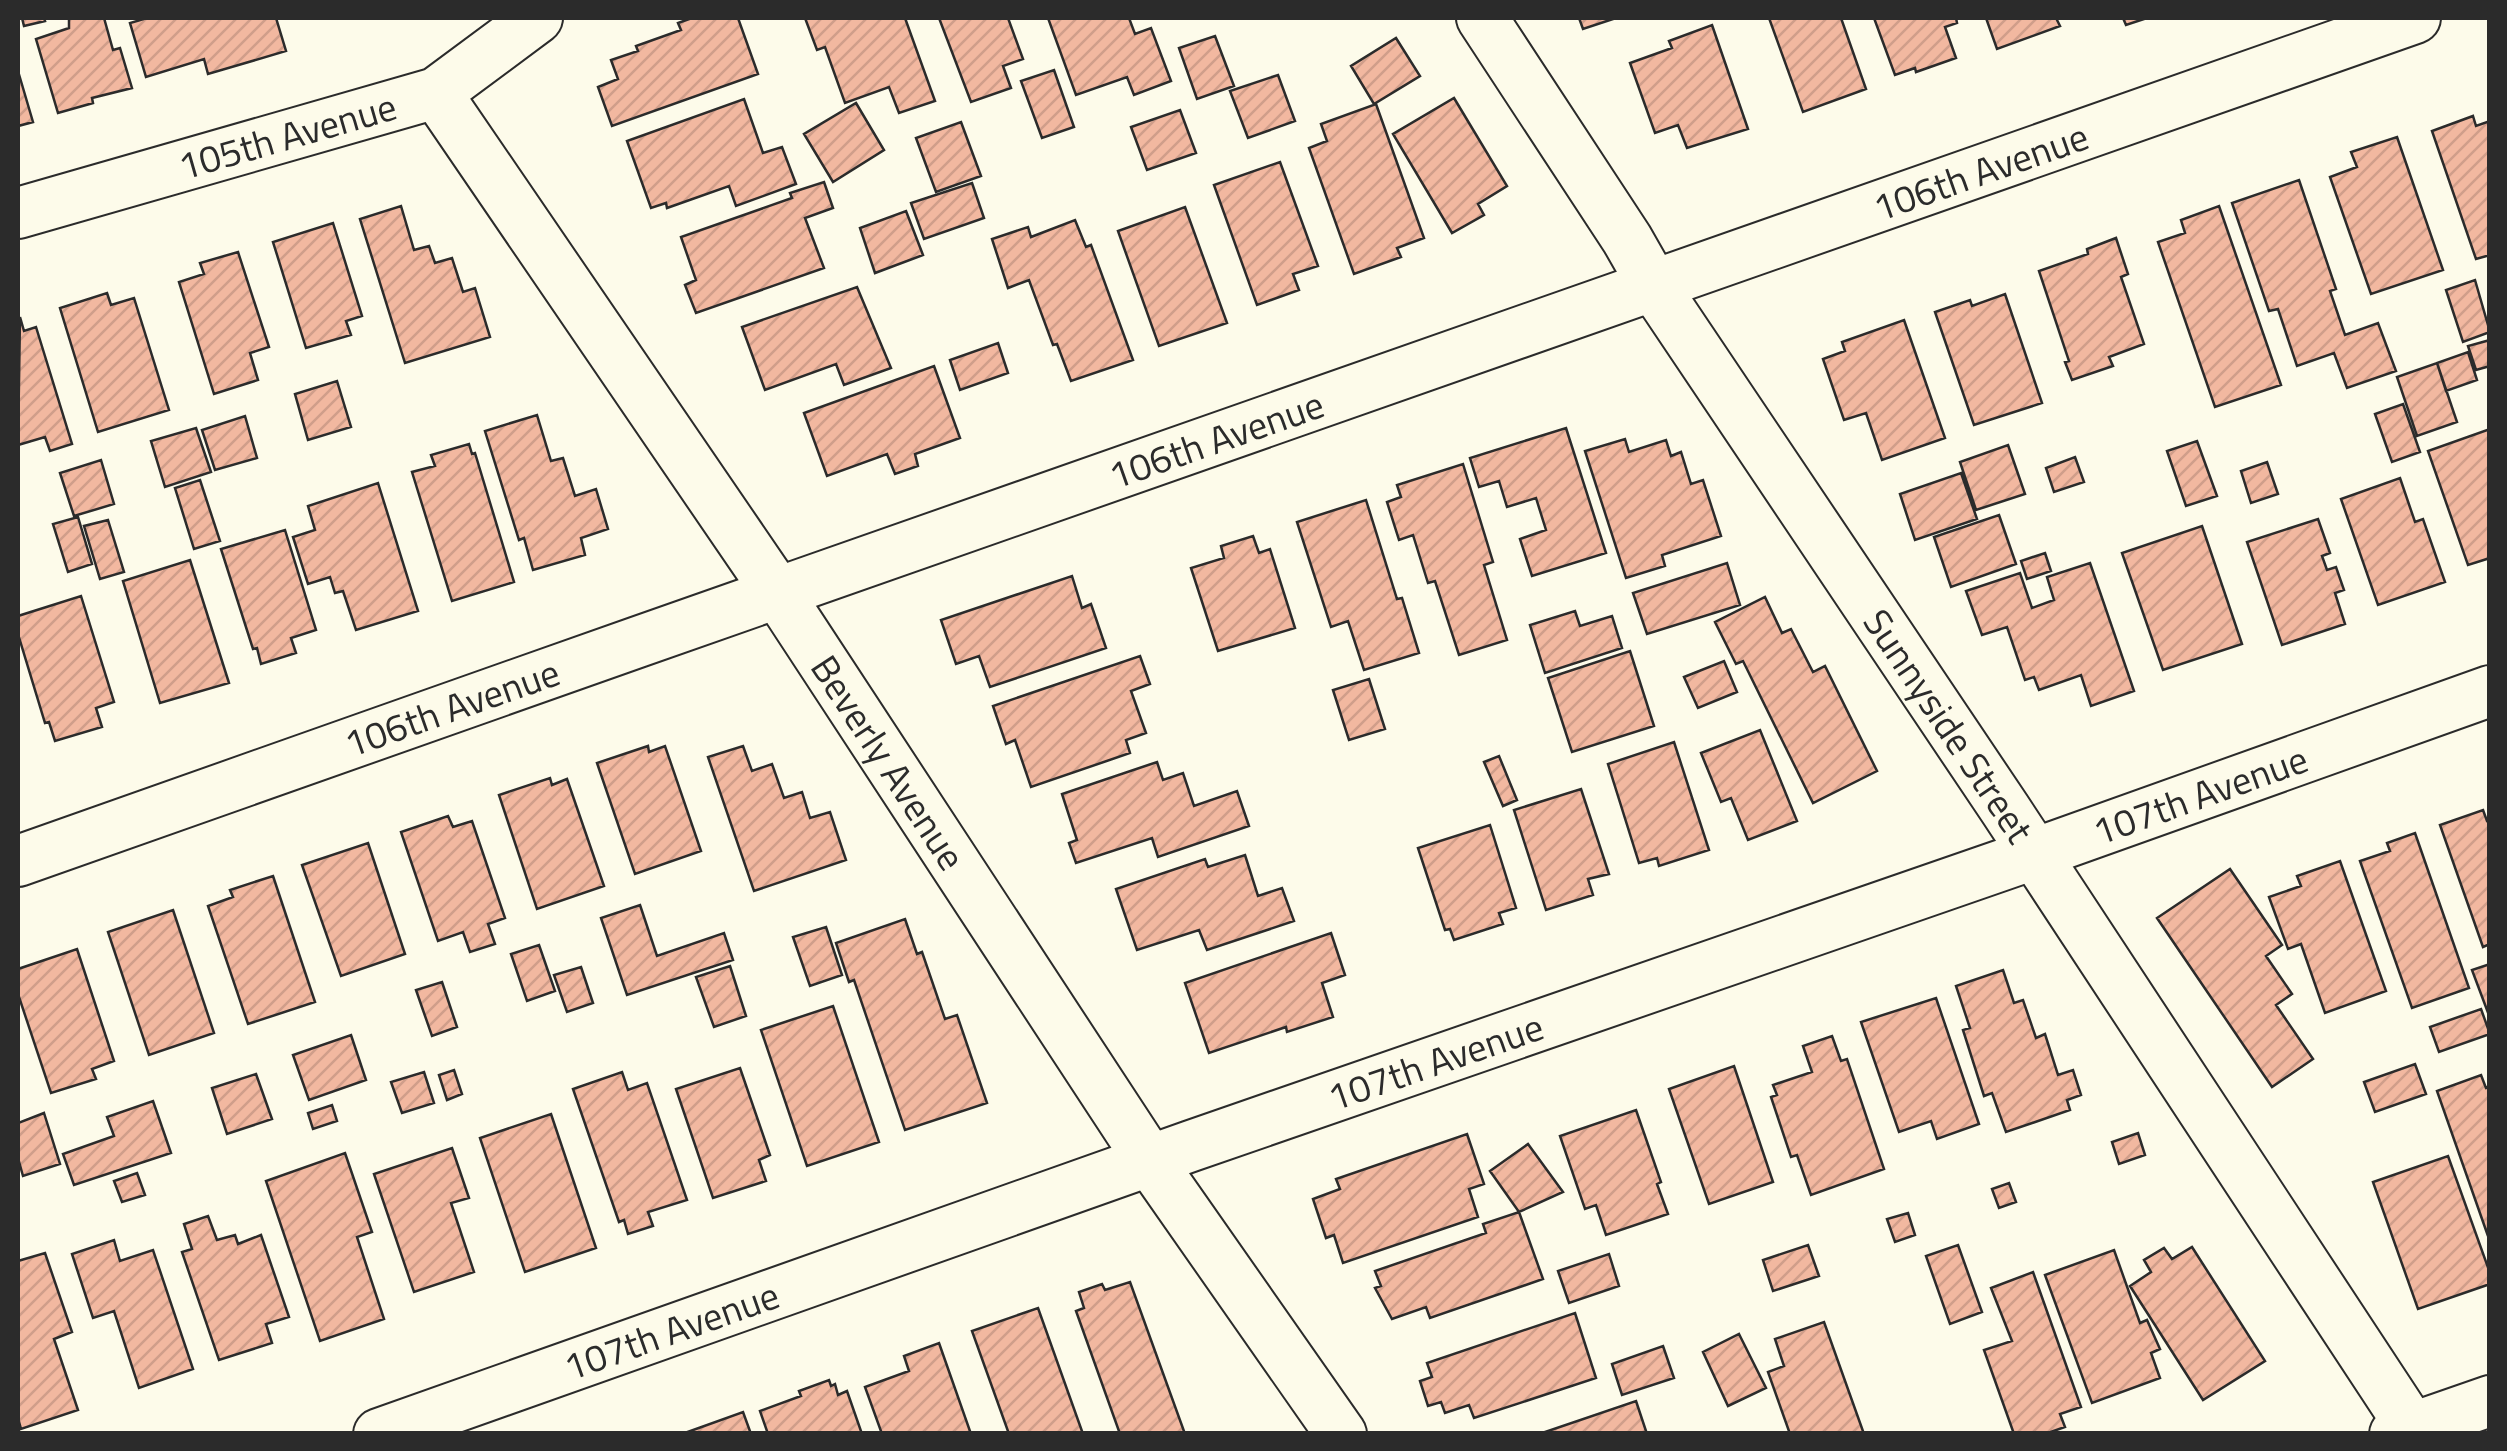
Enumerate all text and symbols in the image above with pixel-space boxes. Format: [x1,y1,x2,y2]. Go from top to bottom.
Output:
street label: 105th Avenue [171,77,403,195]
street label: 106th Avenue [1865,107,2096,236]
street label: 106th Avenue [1100,375,1332,504]
street label: Sunnyside Street [1849,597,2049,854]
street label: 106th Avenue [336,643,567,772]
street label: Beverly Avenue [797,643,981,881]
street label: 107th Avenue [2084,730,2316,860]
street label: 107th Avenue [1319,997,1551,1126]
street label: 107th Avenue [556,1265,787,1395]

